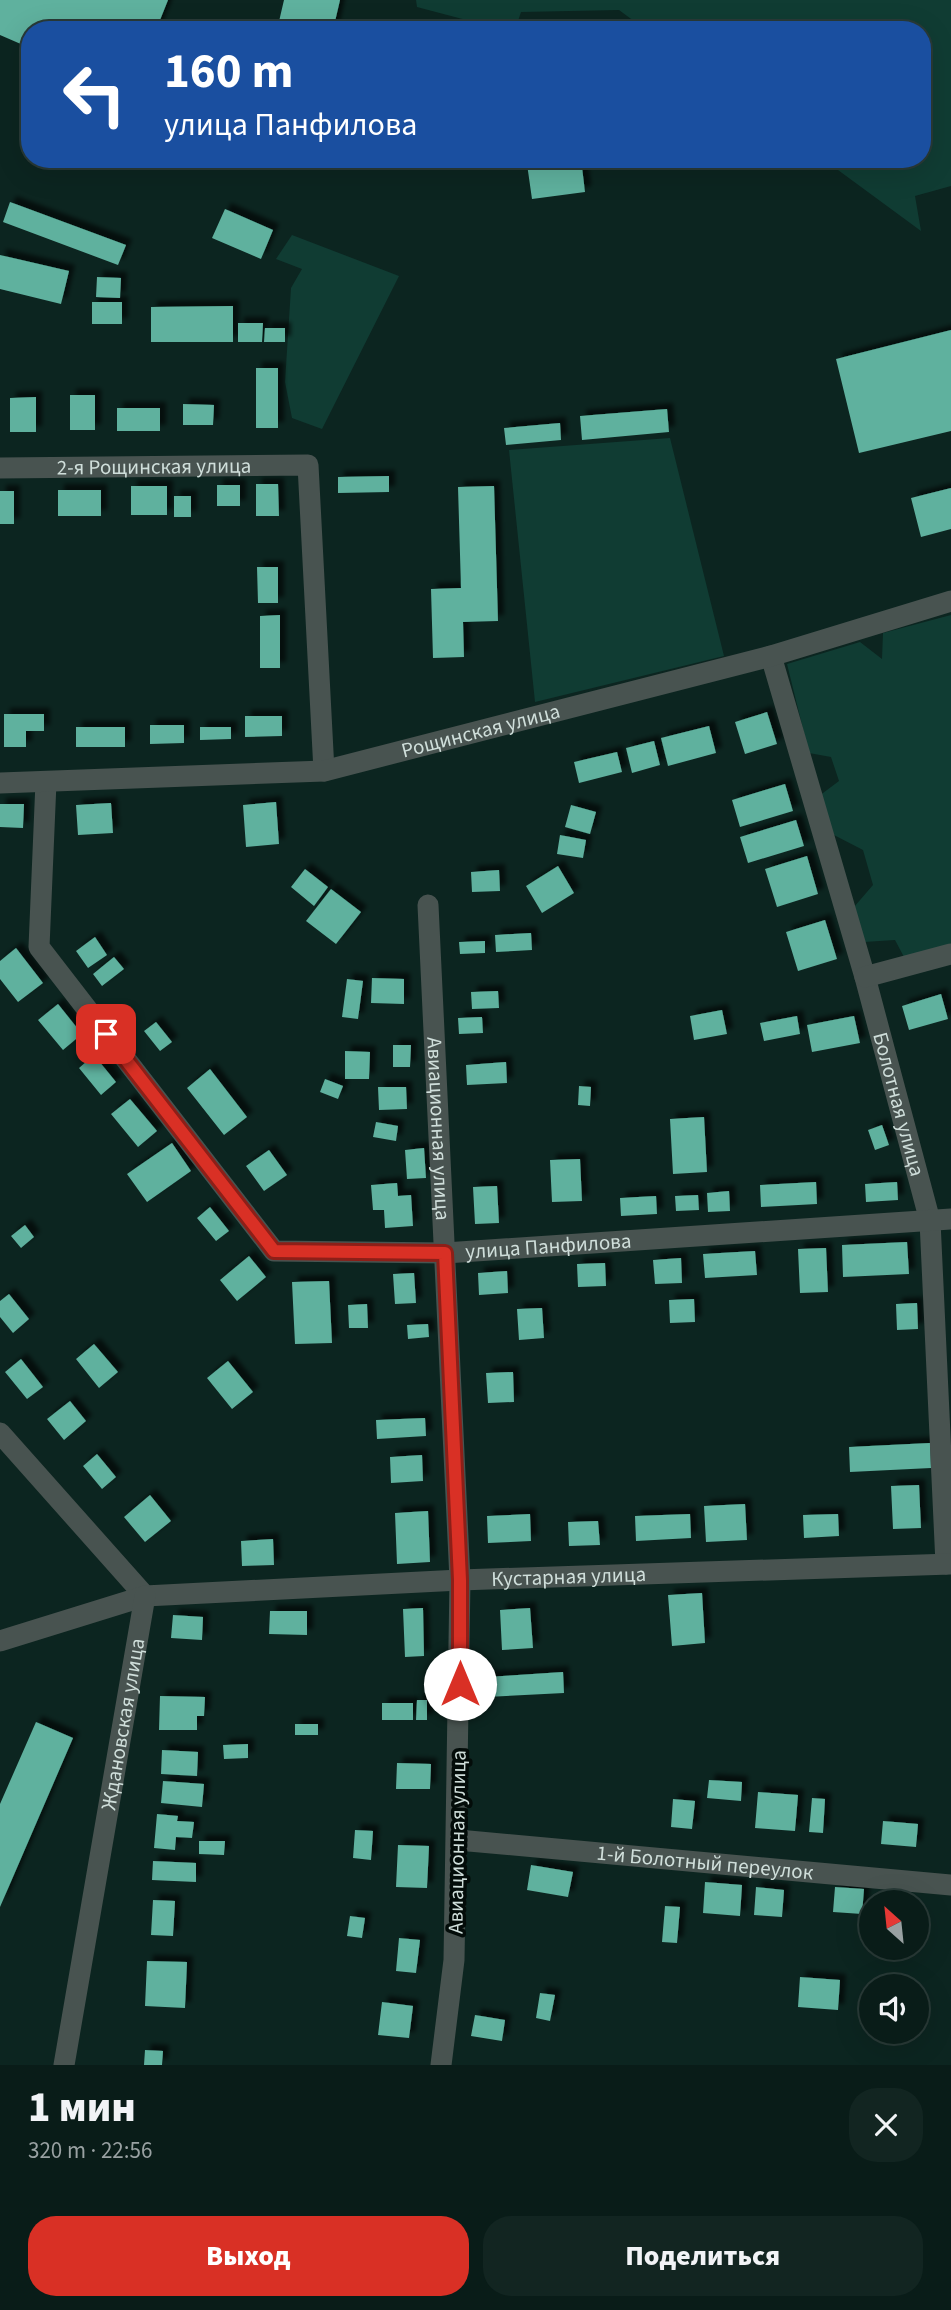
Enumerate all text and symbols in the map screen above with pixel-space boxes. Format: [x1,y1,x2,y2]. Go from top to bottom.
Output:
text: 160 m [164,37,293,107]
icon: left [49,49,140,140]
text: улица Панфилова [164,102,417,148]
street label: 2-я Рощинская улица [56,451,251,482]
street label: Рощинская улица [398,696,563,766]
pin [76,1004,136,1064]
icon: arrive [87,1015,125,1053]
street label: Болотная улица [865,1029,932,1179]
street label: Авиационная улица [419,1036,458,1221]
street label: улица Панфилова [464,1226,632,1267]
street label: Кустарная улица [491,1559,647,1594]
street label: Ждановская улица [93,1636,152,1812]
position arrow [423,1647,497,1721]
street label: Авиационная улица [440,1750,474,1934]
street label: 1-й Болотный переулок [595,1838,815,1887]
north arrow [859,1890,929,1960]
map controls [859,1890,929,2044]
button: sound [859,1974,929,2044]
text: 1 мин [28,2078,136,2138]
button: close [849,2088,923,2162]
text: 320 m · 22:56 [28,2134,152,2167]
button: Выход [28,2216,469,2296]
button: Поделиться [483,2216,923,2296]

